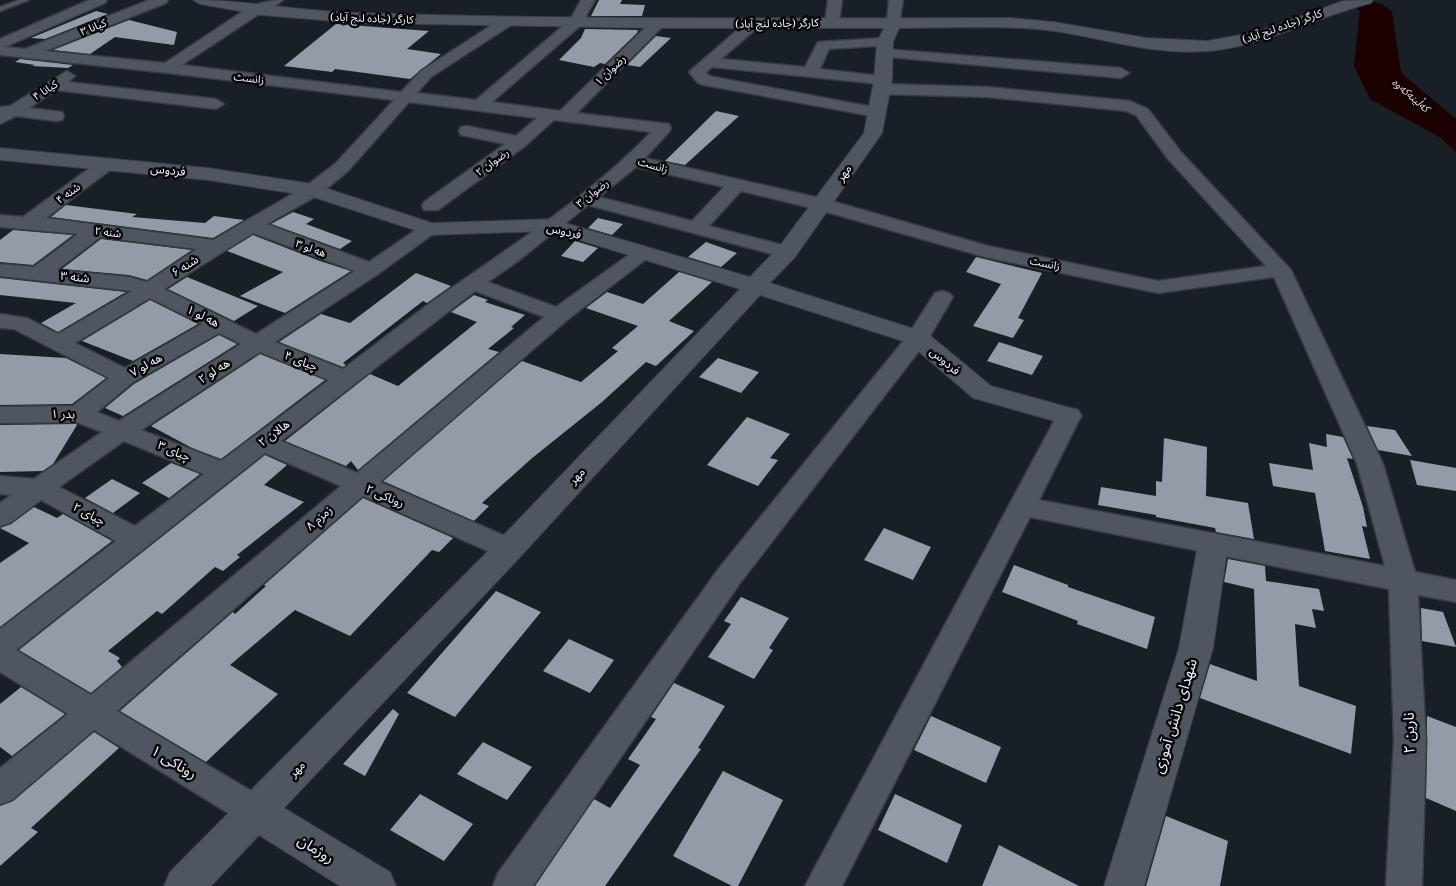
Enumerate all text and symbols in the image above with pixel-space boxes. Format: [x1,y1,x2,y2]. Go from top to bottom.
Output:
street label: کارگر (جاده لنج آباد) [1240,5,1325,47]
street label: کارگر (جاده لنج آباد) [330,9,414,27]
street label: کیانا ۳ [77,14,109,39]
street label: کارگر (جاده لنج آباد) [735,14,819,32]
street label: رضوان ۱ [591,51,628,88]
street label: زانست [233,68,265,87]
water label: کەڵینەکەوە [1389,74,1435,117]
street label: کیانا ۴ [29,76,61,103]
street label: رضوان ۲ [472,144,512,179]
street label: زانست [636,153,670,176]
street label: فردوس [150,159,187,180]
street label: مهر [831,161,856,185]
street label: رضوان ۳ [572,175,611,210]
street label: شنه ۴ [52,178,83,207]
street label: فردوس [545,218,583,243]
street label: شنه ۲ [94,222,123,241]
street label: هه لو ۳ [294,235,329,260]
street label: شنه ۶ [168,250,202,281]
street label: زانست [1029,252,1062,273]
street label: شنه ۳ [60,267,91,286]
street label: هه لو ۱ [184,300,223,331]
street label: فردوس [926,343,964,378]
street label: چیای ۴ [282,346,320,375]
street label: هه لو ۷ [126,349,165,380]
street label: هه لو ۲ [195,354,233,387]
street label: بدر ۱ [51,405,75,422]
street label: هالان ۲ [254,415,293,450]
street label: چیای ۳ [155,436,193,465]
street label: مهر [564,464,589,488]
street label: روناکی ۲ [363,480,407,511]
street label: چیای ۲ [70,498,108,529]
street label: زمزم ۸ [302,501,336,535]
street label: شهدای دانش آموزی [1147,656,1201,776]
street label: نارین ۲ [1398,712,1418,754]
street label: روناکی ۱ [148,740,201,783]
street label: مهر [284,757,309,781]
street label: روژمان [294,829,339,867]

